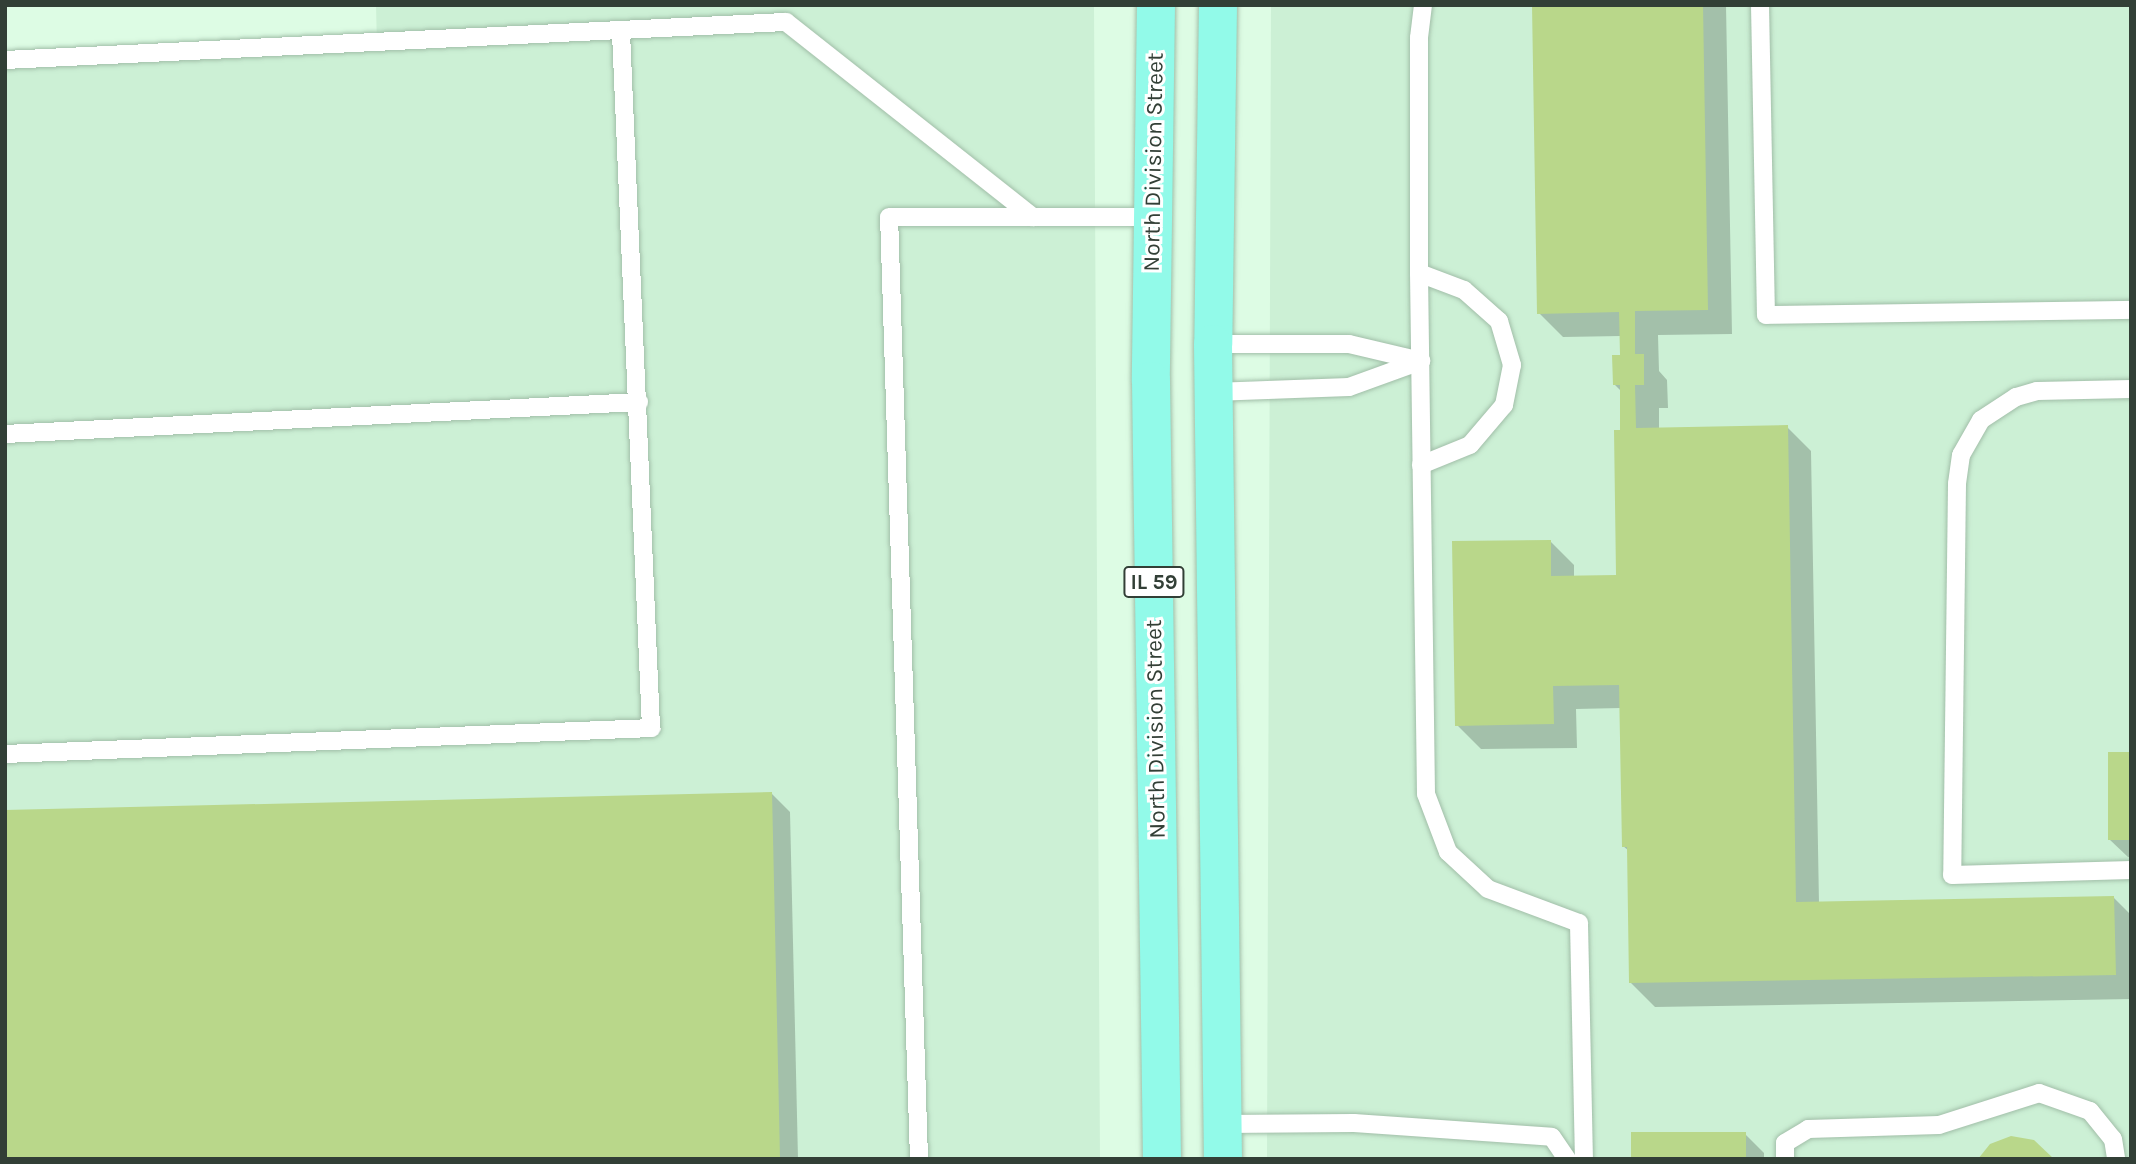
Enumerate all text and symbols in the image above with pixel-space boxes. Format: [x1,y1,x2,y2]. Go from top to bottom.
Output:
street label: North Division Street [1138,52,1170,272]
road number: IL 59 [1122,564,1186,600]
street label: North Division Street [1140,619,1172,839]

